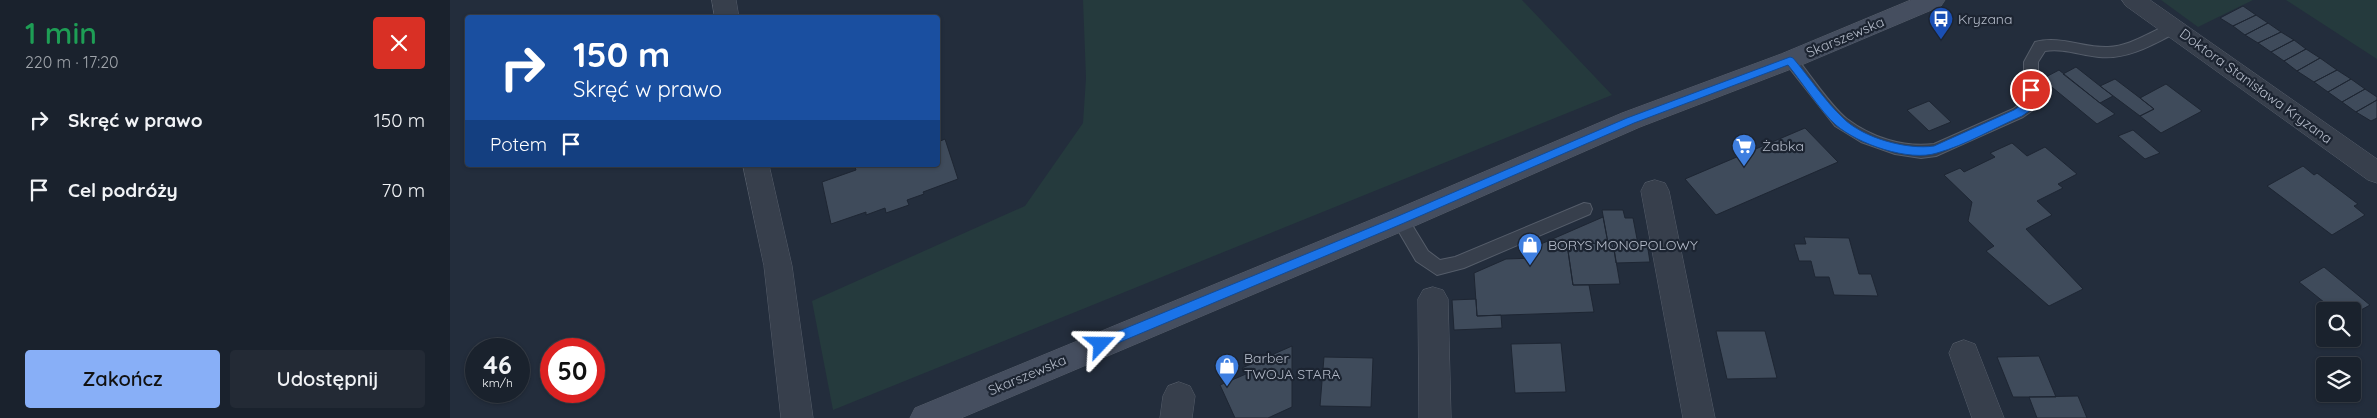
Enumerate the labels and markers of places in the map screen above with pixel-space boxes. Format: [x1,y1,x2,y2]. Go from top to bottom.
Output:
bus stop icon: Kryzana [1928,6,1954,40]
place label: Kryzana [1958,10,2012,28]
pin [2010,69,2052,111]
supermarket icon: Żabka [1731,133,1757,167]
place label: Żabka [1762,137,1804,155]
shop icon: BORYS MONOPOLOWY [1517,232,1543,266]
place label: BORYS MONOPOLOWY [1548,236,1698,254]
place label: Barber TWOJA STARA [1244,349,1340,383]
shop icon: Barber TWOJA STARA [1214,353,1240,387]

